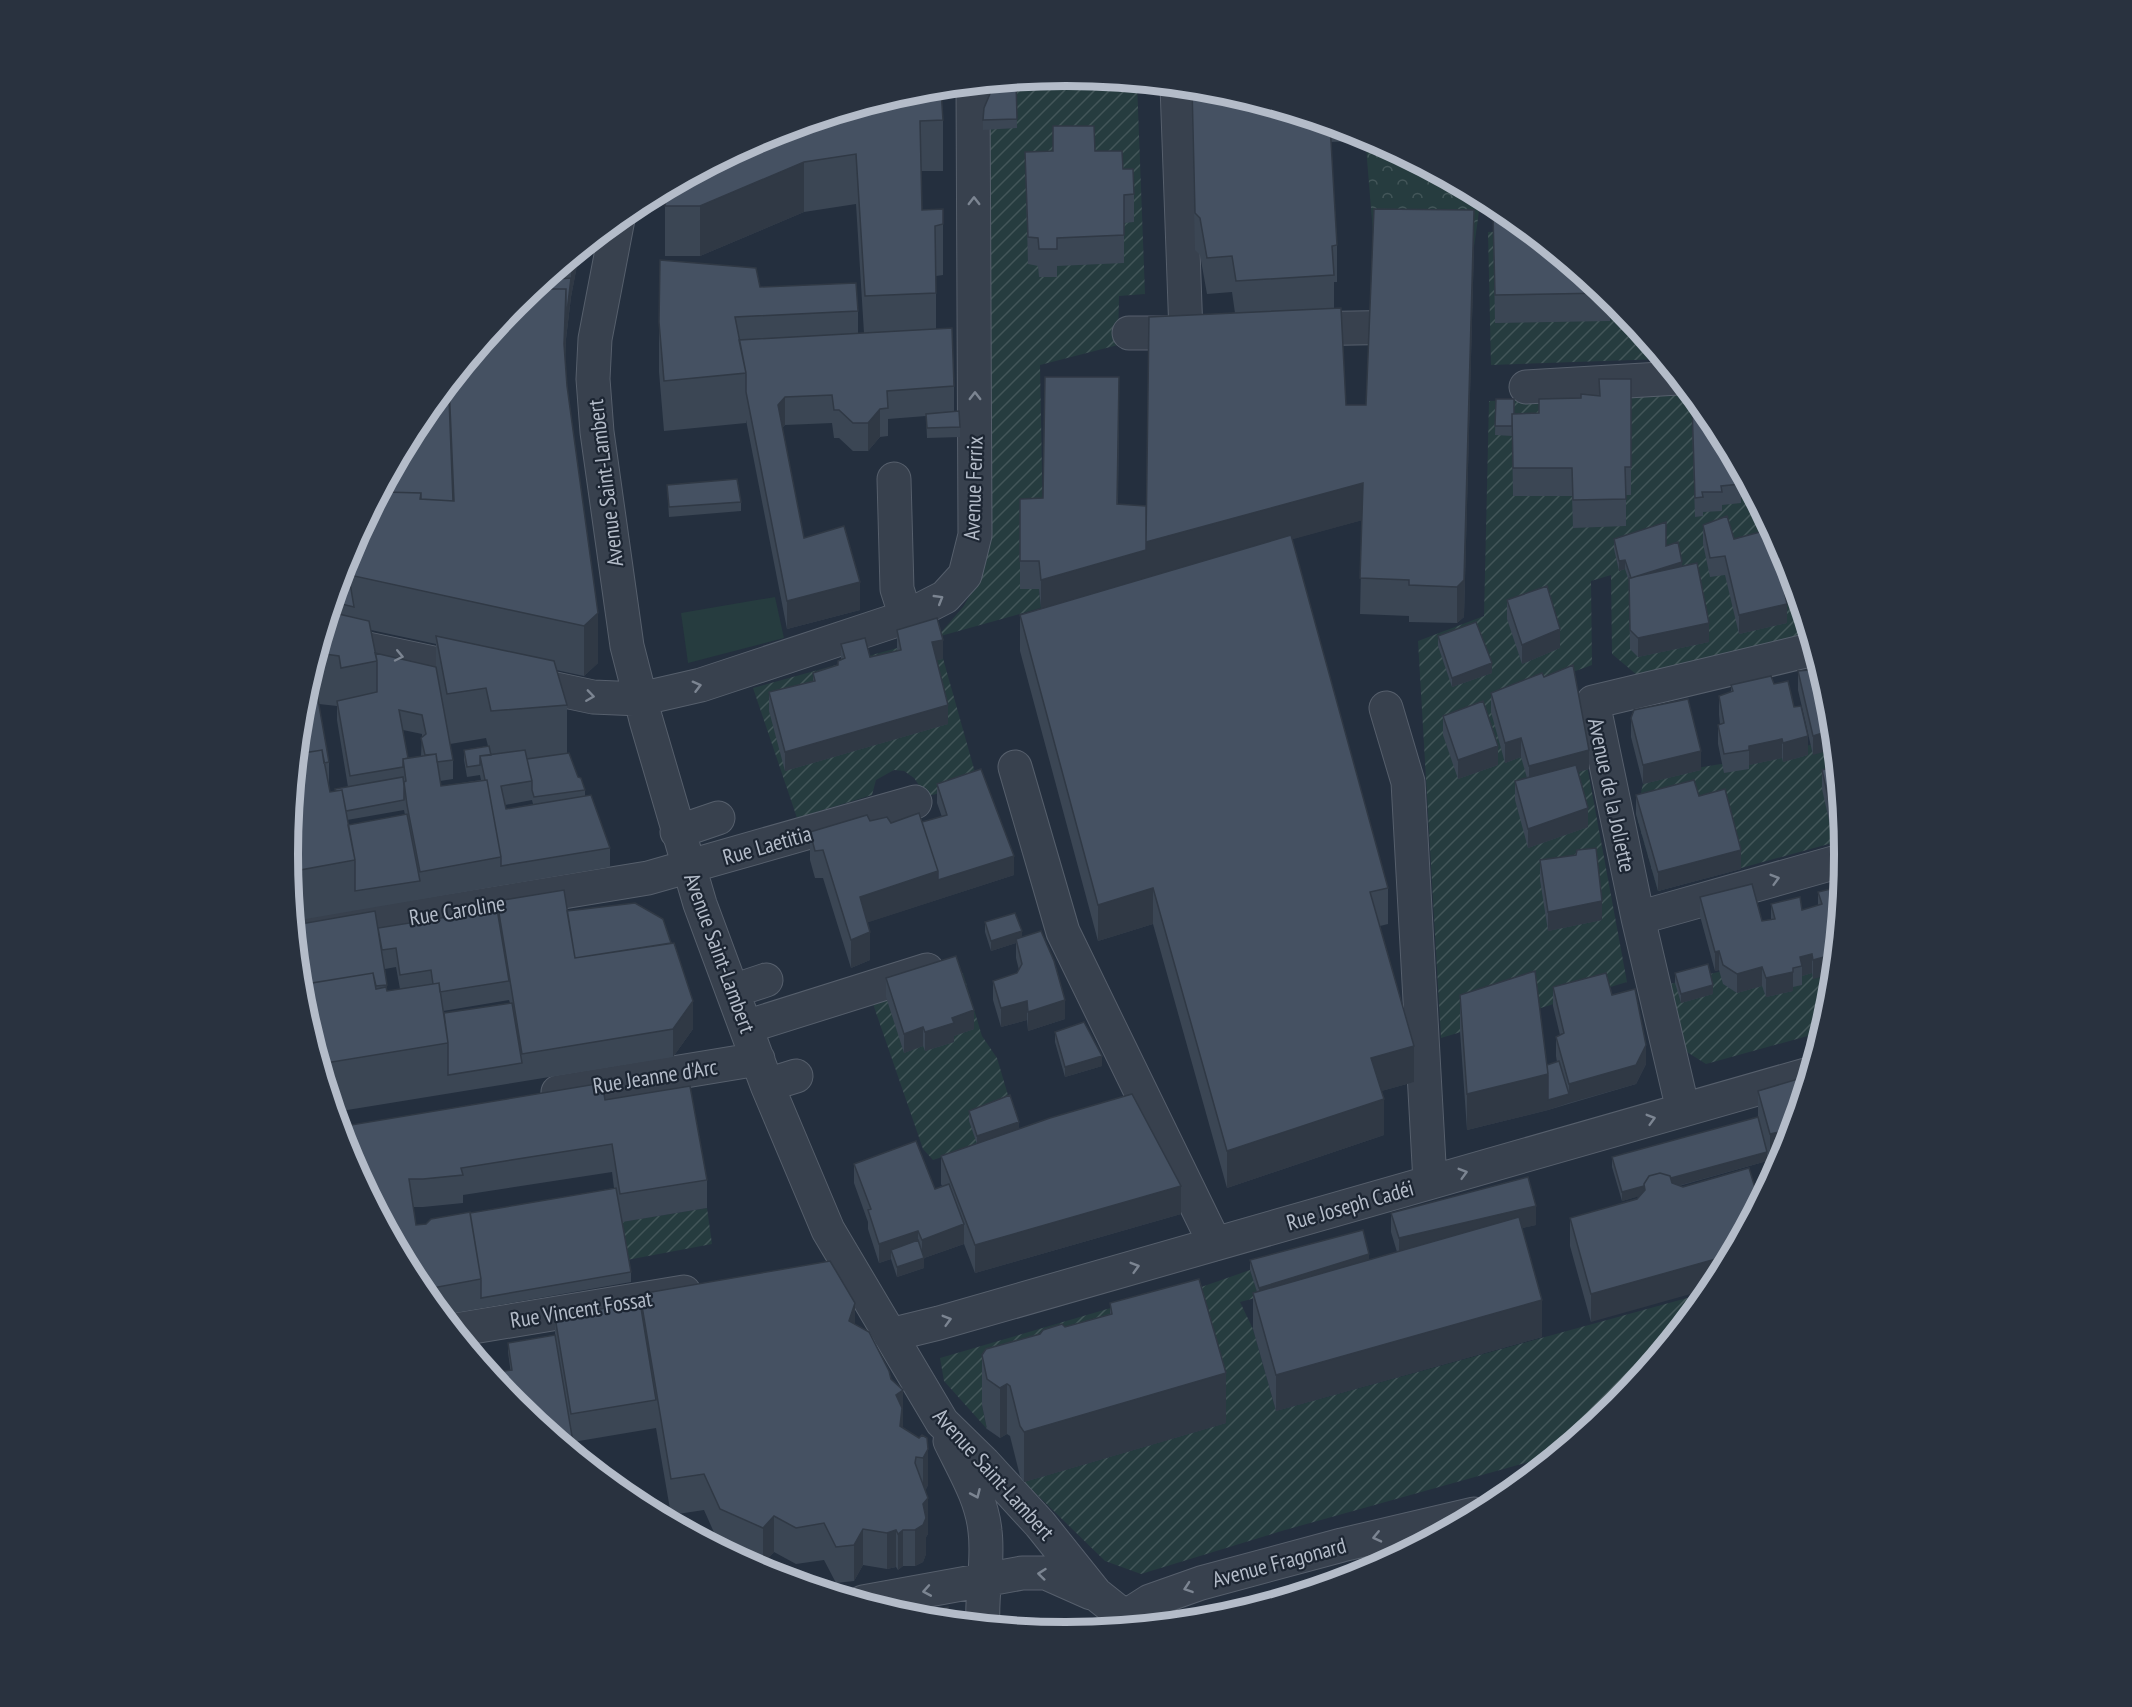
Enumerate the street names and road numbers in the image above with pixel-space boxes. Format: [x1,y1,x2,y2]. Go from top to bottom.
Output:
street label: Avenue Saint-Lambert [581,398,629,568]
street label: Avenue Ferrix [957,435,989,541]
street label: Avenue de la Joliette [1582,715,1642,875]
street label: Rue Laetitia [719,819,815,871]
street label: Avenue Saint-Lambert [678,869,762,1037]
street label: Rue Caroline [407,889,507,931]
street label: Rue Jeanne d'Arc [591,1052,719,1100]
street label: Rue Joseph Cadéi [1283,1173,1417,1237]
street label: Rue Vincent Fossat [508,1284,654,1334]
street label: Avenue Saint-Lambert [927,1402,1061,1546]
street label: Avenue Fragonard [1209,1531,1349,1593]

